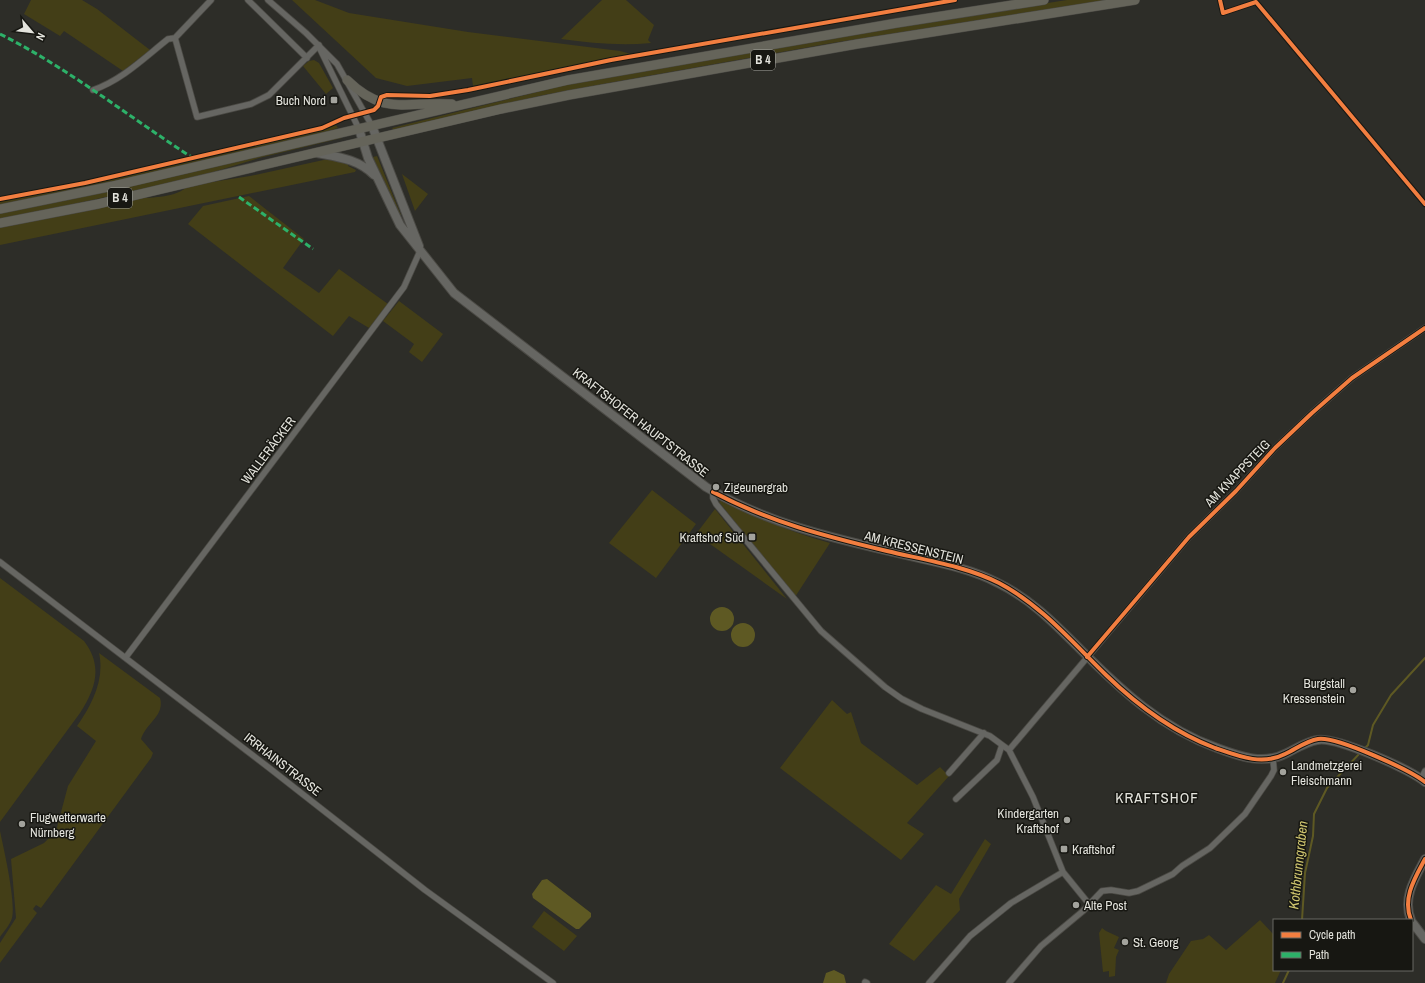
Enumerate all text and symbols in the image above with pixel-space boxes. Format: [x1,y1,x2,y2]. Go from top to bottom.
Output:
north arrow [12,12,52,52]
text: N [33,31,49,43]
road number: B 4 [751,50,775,70]
place label: Buch Nord [276,92,326,109]
marker: Buch Nord [329,95,339,105]
road number: B 4 [108,188,132,208]
street label: KRAFTSHOFER HAUPTSTRASSE [569,364,712,481]
street label: WALLERÄCKER [237,413,299,487]
street label: AM KNAPPSTEIG [1200,436,1274,511]
place label: Zigeunergrab [724,479,788,496]
marker: Zigeunergrab [711,482,721,492]
street label: AM KRESSENSTEIN [862,527,965,568]
place label: Kraftshof Süd [679,529,744,546]
marker: Kraftshof Süd [747,532,757,542]
place label: Burgstall Kressenstein [1283,675,1345,707]
marker: Burgstall Kressenstein [1348,685,1358,695]
street label: IRRHAINSTRASSE [241,729,325,800]
place label: Landmetzgerei Fleischmann [1291,757,1362,789]
marker: Landmetzgerei Fleischmann [1278,767,1288,777]
district label: KRAFTSHOF [1115,787,1199,808]
place label: Kindergarten Kraftshof [997,805,1059,837]
place label: Flugwetterwarte Nürnberg [30,809,106,841]
marker: Kindergarten Kraftshof [1062,815,1072,825]
marker: Flugwetterwarte Nürnberg [17,819,27,829]
water label: Kothbrunngraben [1284,820,1312,910]
place label: Kraftshof [1072,841,1115,858]
marker: Kraftshof [1059,844,1069,854]
place label: Alte Post [1083,897,1127,914]
marker: Alte Post [1071,900,1081,910]
legend [1273,919,1413,971]
text: Cycle path [1309,927,1356,943]
place label: St. Georg [1133,934,1179,951]
marker: St. Georg [1120,937,1130,947]
text: Path [1309,947,1329,963]

